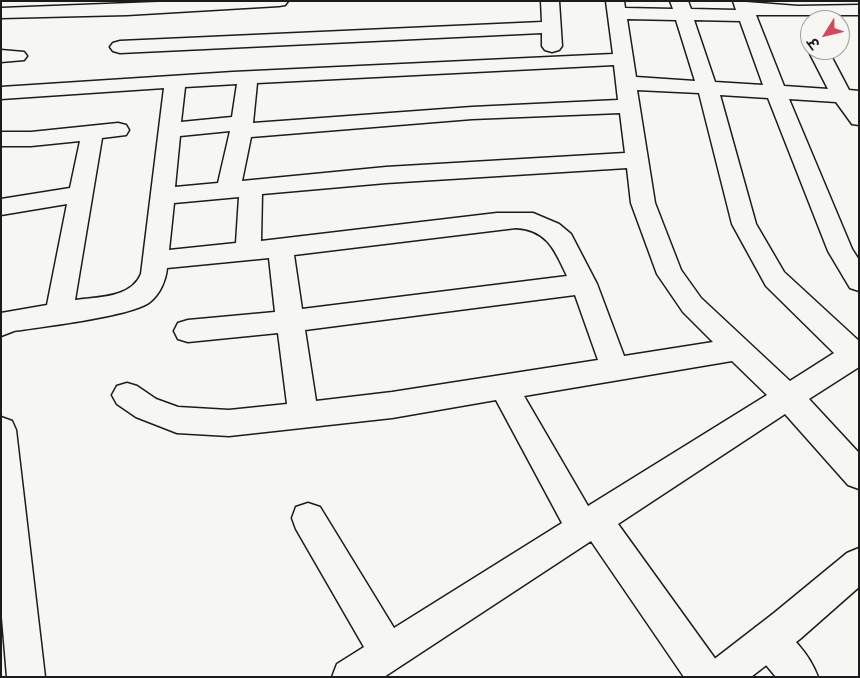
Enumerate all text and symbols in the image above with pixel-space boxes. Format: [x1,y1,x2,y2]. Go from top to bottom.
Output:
north arrow [800,10,850,60]
text: उ [804,34,824,52]

